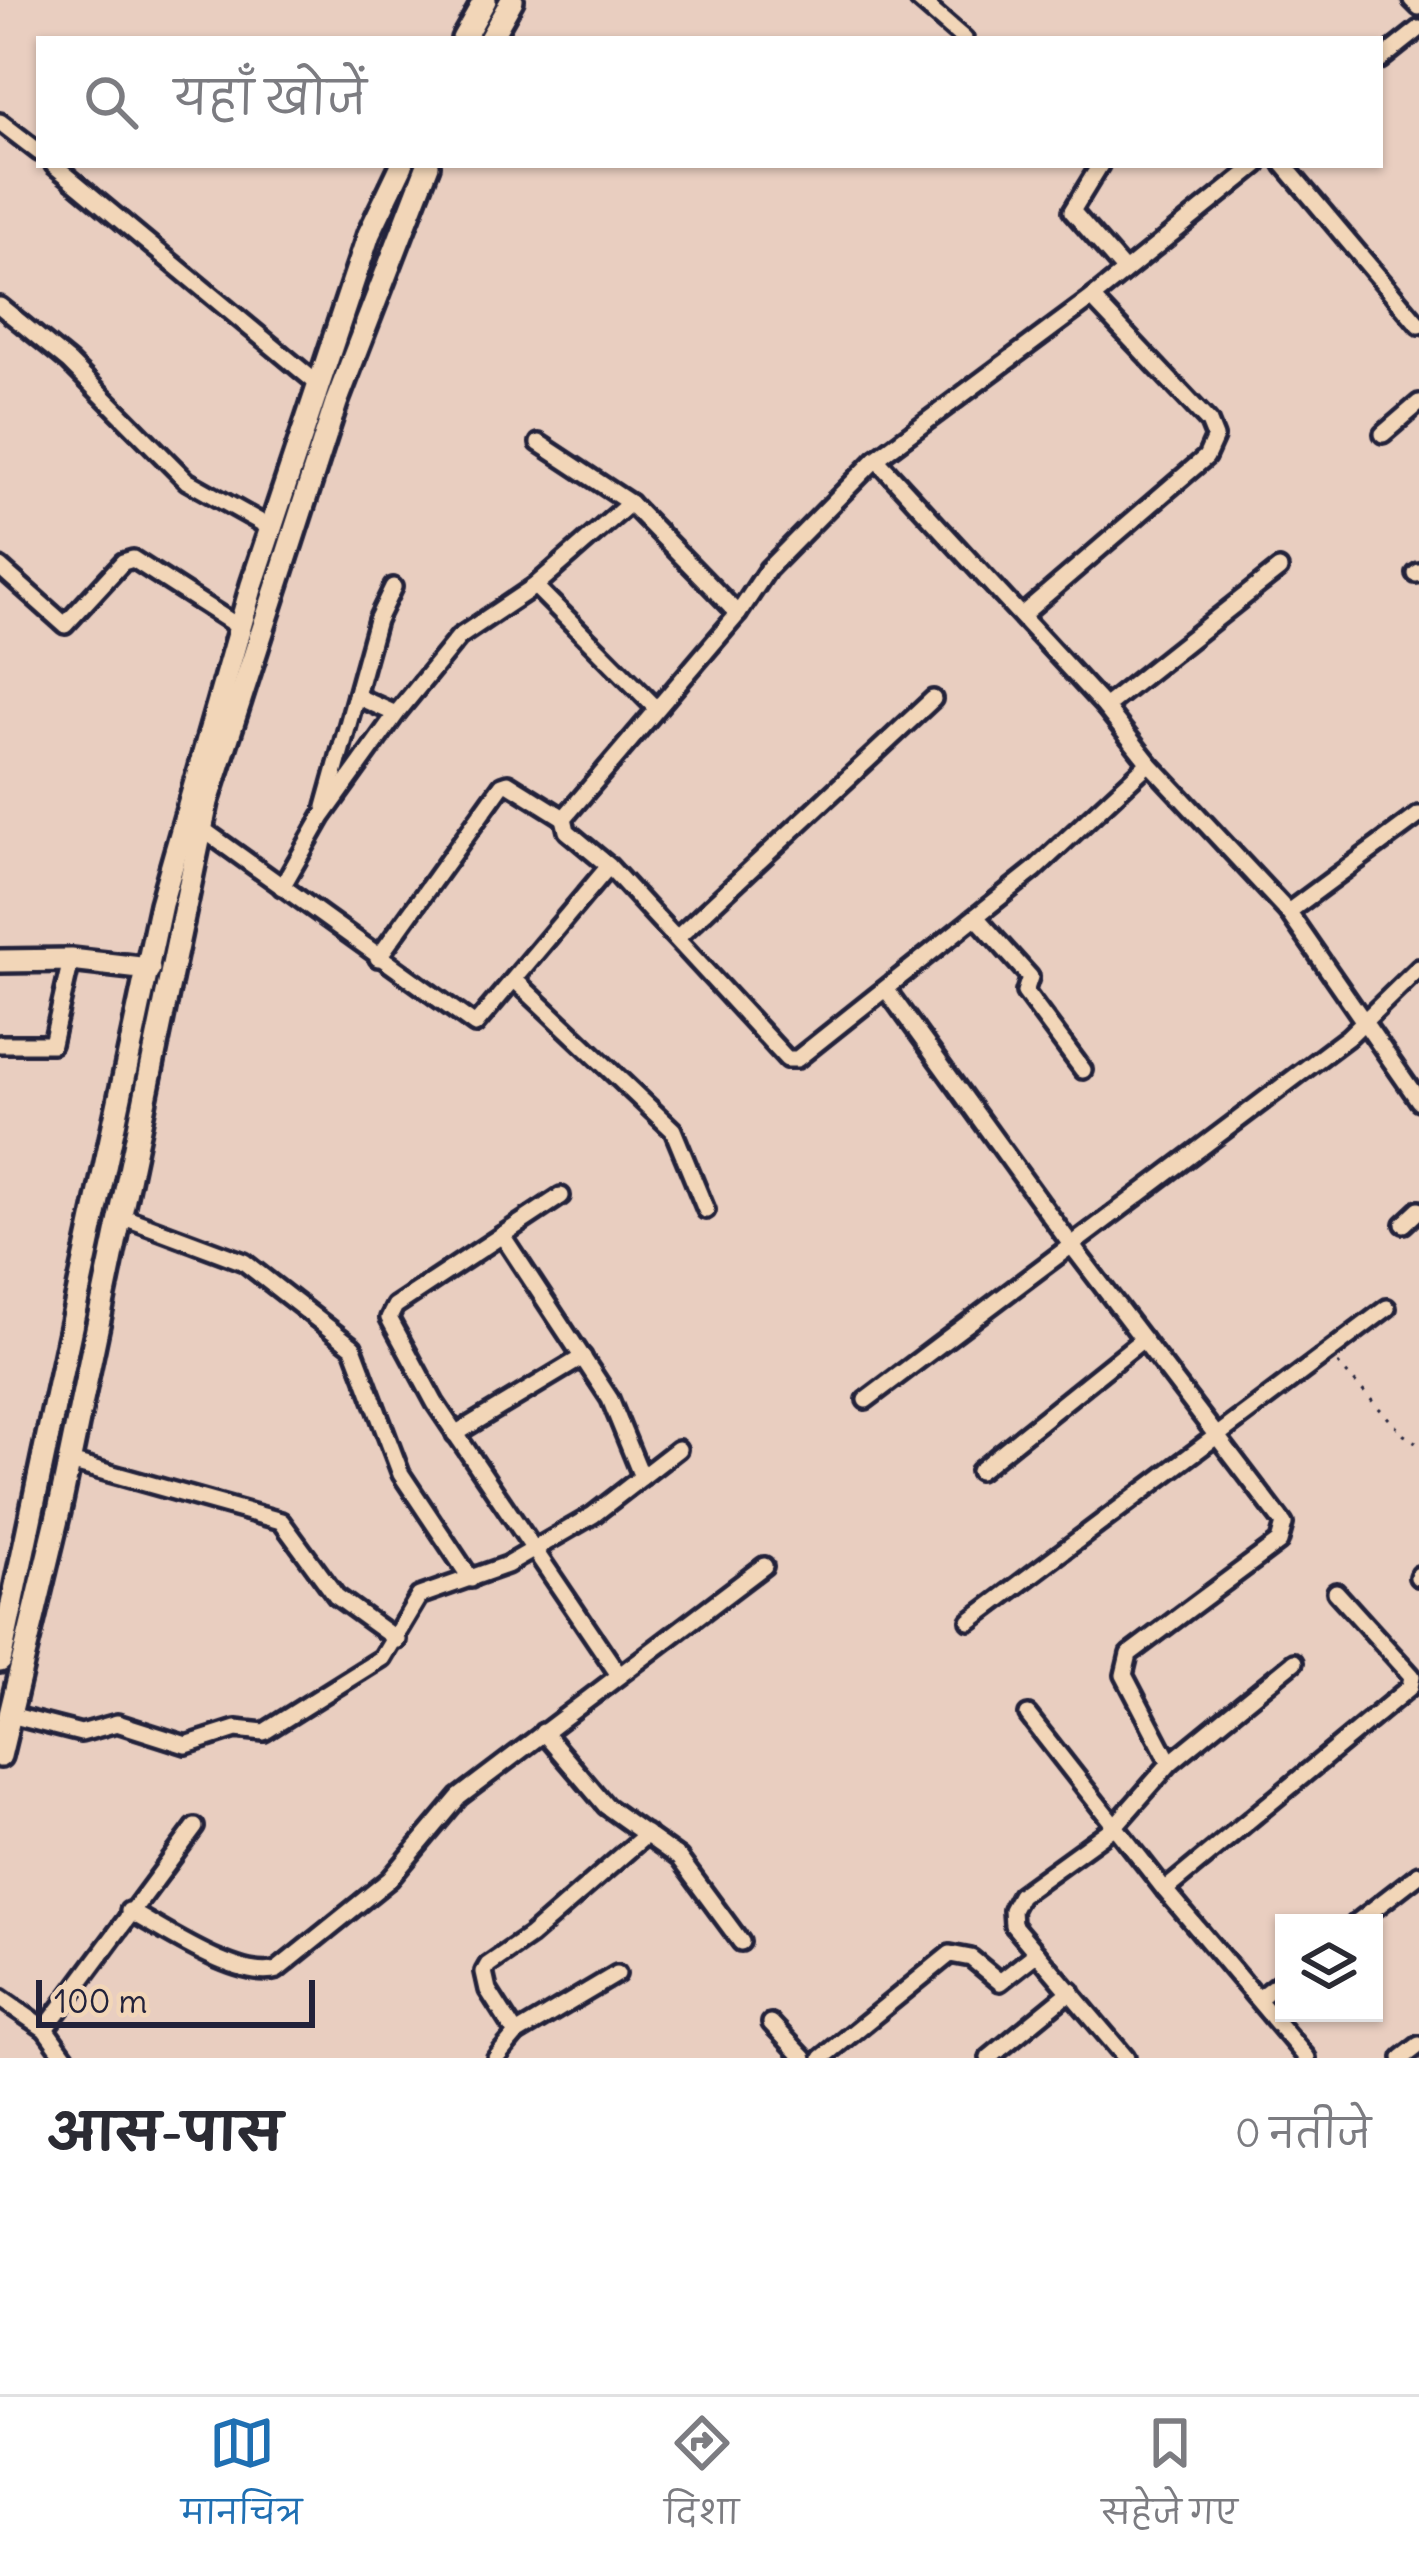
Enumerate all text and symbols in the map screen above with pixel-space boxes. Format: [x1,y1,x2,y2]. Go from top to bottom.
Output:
search box [36,36,1383,168]
icon: search [78,69,144,135]
text: यहाँ खोजें [174,70,367,126]
map controls [1275,1914,1383,2022]
button: layers [1275,1914,1383,2022]
scale bar [36,1974,315,2027]
text: 100 m [54,1980,147,2022]
text: आस-पास [48,2100,282,2164]
text: 0 नतीजे [1235,2109,1371,2158]
tab: मानचित्र [181,2410,302,2549]
tab: दिशा [664,2410,739,2549]
tab: सहेजे गए [1101,2410,1238,2549]

